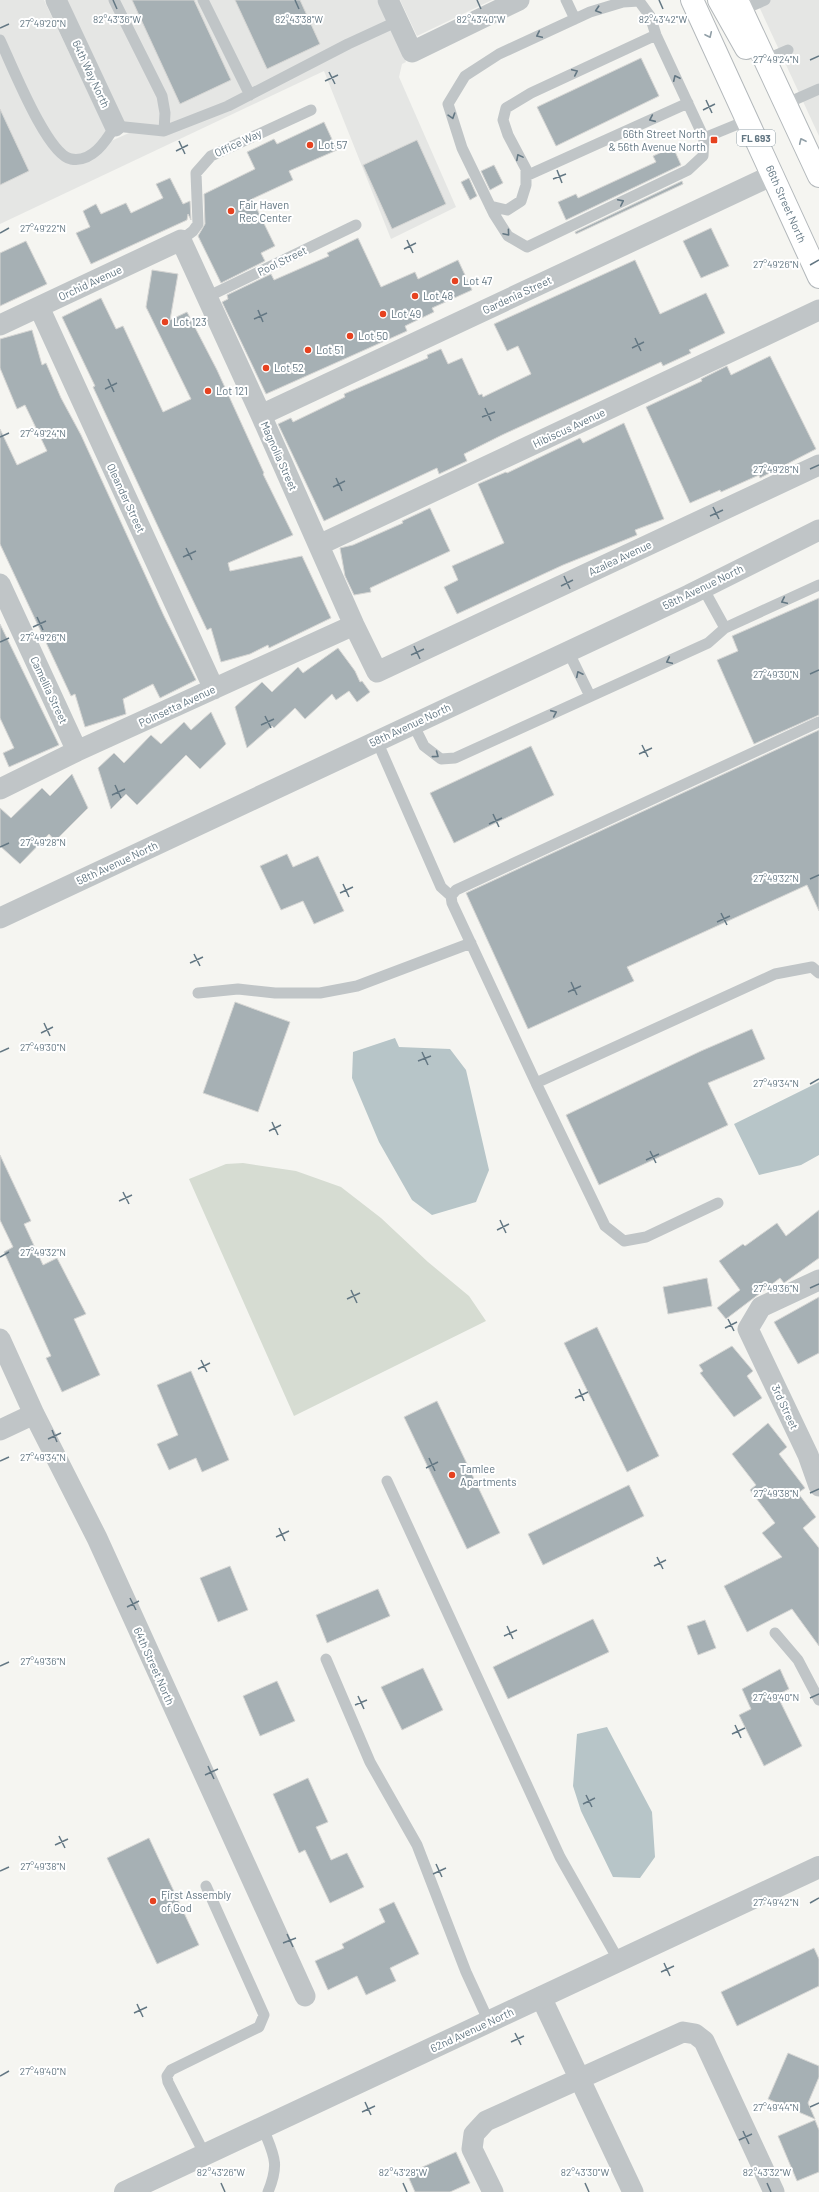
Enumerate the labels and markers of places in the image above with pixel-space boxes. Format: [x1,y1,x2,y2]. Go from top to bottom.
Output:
place label: 66th Street North & 56th Avenue North [608,127,706,153]
marker: 66th Street North & 56th Avenue North [709,135,719,145]
place label: Lot 57 [318,138,347,151]
marker: Lot 57 [305,140,315,150]
place label: Fair Haven Rec Center [239,198,292,224]
marker: Fair Haven Rec Center [226,206,236,216]
place label: Lot 47 [463,274,492,287]
marker: Lot 47 [450,276,460,286]
place label: Lot 48 [423,289,453,302]
marker: Lot 48 [410,291,420,301]
place label: Lot 49 [391,307,421,320]
marker: Lot 49 [378,309,388,319]
place label: Lot 123 [173,315,207,328]
marker: Lot 123 [160,317,170,327]
place label: Lot 50 [358,329,388,342]
marker: Lot 50 [345,331,355,341]
place label: Lot 51 [316,343,344,356]
marker: Lot 51 [303,345,313,355]
place label: Lot 52 [274,361,304,374]
marker: Lot 52 [261,363,271,373]
place label: Lot 121 [216,384,248,397]
marker: Lot 121 [203,386,213,396]
place label: Tamlee Apartments [460,1462,517,1488]
marker: Tamlee Apartments [447,1470,457,1480]
place label: First Assembly of God [161,1888,231,1914]
marker: First Assembly of God [148,1896,158,1906]

